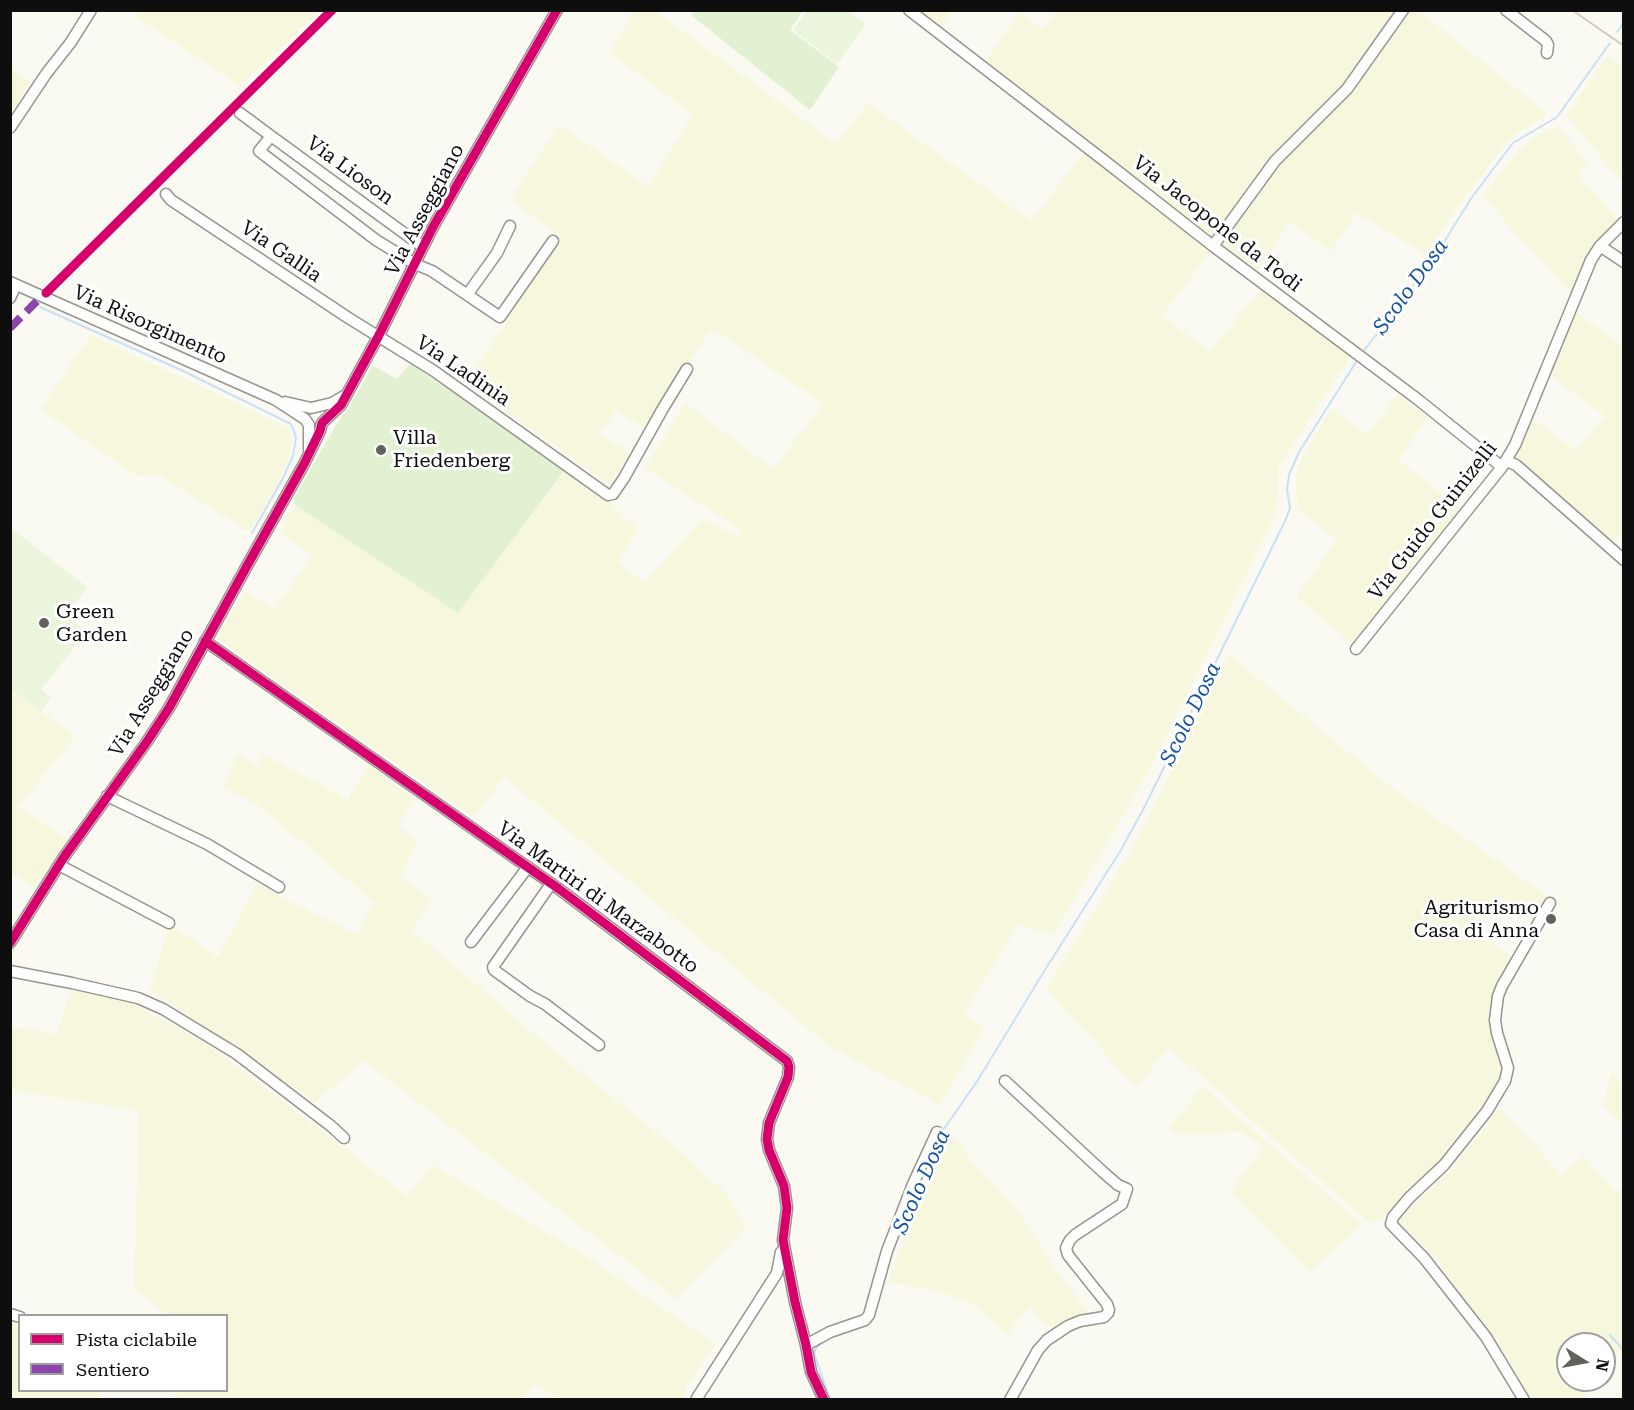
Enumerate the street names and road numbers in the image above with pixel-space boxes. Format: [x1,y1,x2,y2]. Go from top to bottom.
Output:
street label: Via Lioson [302,131,398,211]
street label: Via Asseggiano [380,140,470,280]
street label: Via Jacopone da Todi [1128,151,1306,297]
street label: Via Gallia [236,216,326,288]
street label: Via Risorgimento [69,280,231,370]
street label: Via Ladinia [411,331,515,411]
street label: Via Guido Guinizelli [1364,437,1502,605]
street label: Via Asseggiano [104,624,200,762]
street label: Via Martiri di Marzabotto [493,817,703,979]

